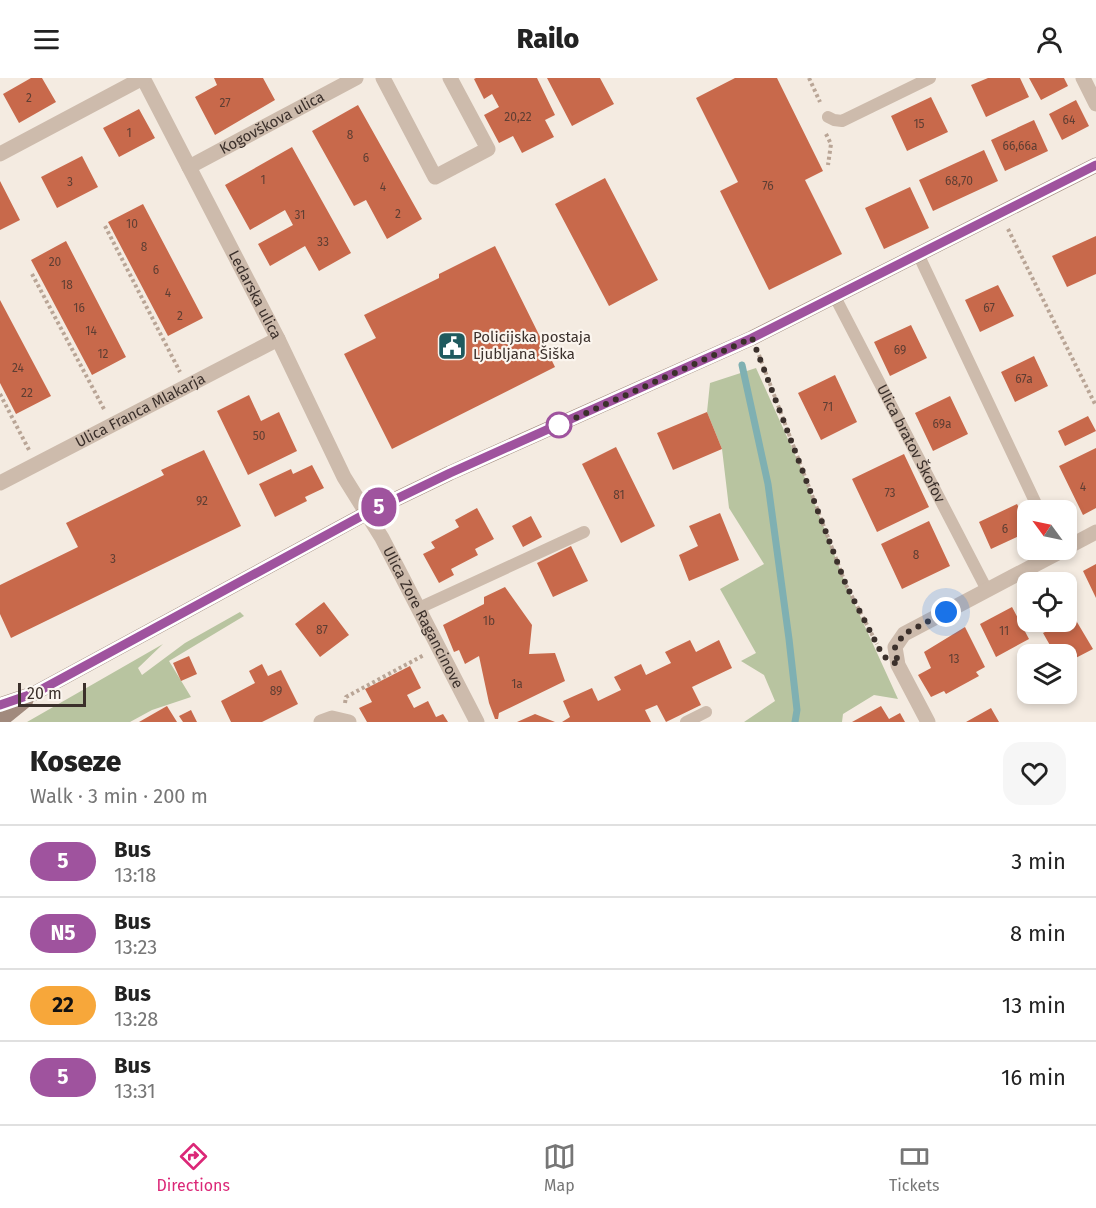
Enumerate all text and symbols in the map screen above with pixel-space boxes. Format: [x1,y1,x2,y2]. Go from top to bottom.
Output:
icon: menu [30,23,63,56]
text: Railo [517,23,579,55]
icon: person [1033,23,1066,56]
street label: Kogovškova ulica [216,88,327,158]
house number: 2 [26,91,32,105]
house number: 27 [219,96,231,110]
house number: 20,22 [504,110,532,124]
house number: 64 [1063,113,1076,127]
house number: 15 [913,117,925,131]
house number: 1 [126,126,132,140]
house number: 8 [347,128,354,142]
house number: 66,66a [1003,139,1037,153]
house number: 6 [363,151,369,165]
house number: 1 [260,173,266,187]
house number: 68,70 [945,174,973,188]
house number: 3 [67,175,73,189]
house number: 76 [762,179,774,193]
house number: 4 [380,180,387,194]
house number: 2 [395,207,401,221]
house number: 31 [295,208,305,222]
house number: 10 [126,217,138,231]
house number: 33 [317,235,329,249]
house number: 8 [141,240,148,254]
street label: Ledarska ulica [225,247,285,342]
house number: 20 [49,255,62,269]
house number: 6 [153,263,159,277]
house number: 18 [61,278,73,292]
house number: 4 [165,286,172,300]
house number: 16 [73,301,85,315]
house number: 67 [983,301,995,315]
house number: 2 [177,309,183,323]
house number: 14 [85,324,97,338]
place label: Policijska postaja Ljubljana Šiška [473,328,591,363]
public building icon: Policijska postaja Ljubljana Šiška [436,330,468,362]
house number: 69 [894,343,906,357]
house number: 12 [97,347,109,361]
house number: 24 [12,361,25,375]
street label: Ulica Franca Mlakarja [72,369,208,451]
house number: 67a [1015,372,1033,386]
street label: Ulica bratov Škofov [873,381,949,506]
house number: 22 [21,386,33,400]
house number: 71 [823,400,833,414]
unlabelled marker [546,412,572,438]
house number: 69a [933,417,951,431]
house number: 50 [253,429,266,443]
house number: 4 [1080,480,1087,494]
house number: 73 [884,486,896,500]
line badge: 5 [360,488,398,526]
house number: 81 [613,488,625,502]
house number: 92 [196,494,208,508]
text: 5 [373,494,385,520]
north arrow [1017,500,1077,560]
map controls [1017,500,1077,704]
house number: 6 [1002,522,1008,536]
street label: Ulica Zore Ragancinove [379,543,467,691]
house number: 8 [913,548,920,562]
house number: 3 [110,552,116,566]
button: locate [1017,572,1077,632]
your location [931,597,961,627]
house number: 1b [483,614,495,628]
house number: 87 [316,623,328,637]
house number: 11 [999,624,1009,638]
button: layers [1017,644,1077,704]
house number: 13 [948,652,960,666]
house number: 1a [511,677,523,691]
scale bar [18,680,86,708]
text: 20 m [27,684,62,703]
house number: 89 [270,684,282,698]
button: heart [1003,742,1066,805]
text: Koseze [30,745,121,778]
text: Walk · 3 min · 200 m [30,784,208,808]
text: Bus [114,836,151,863]
text: 5 [57,848,69,874]
text: 3 min [1011,848,1066,875]
text: 13:18 [114,863,156,887]
text: Bus [114,908,151,935]
text: N5 [50,920,76,946]
text: 8 min [1010,920,1066,947]
text: 13:23 [114,935,157,959]
text: Bus [114,980,151,1007]
text: 22 [52,992,74,1018]
text: 13 min [1002,992,1066,1019]
text: 13:28 [114,1007,158,1031]
text: Bus [114,1052,151,1079]
text: 5 [57,1064,69,1090]
text: 16 min [1001,1064,1066,1091]
text: 13:31 [114,1079,156,1103]
tab: Directions [157,1140,230,1195]
tab: Map [543,1140,576,1195]
tab: Tickets [889,1140,939,1195]

